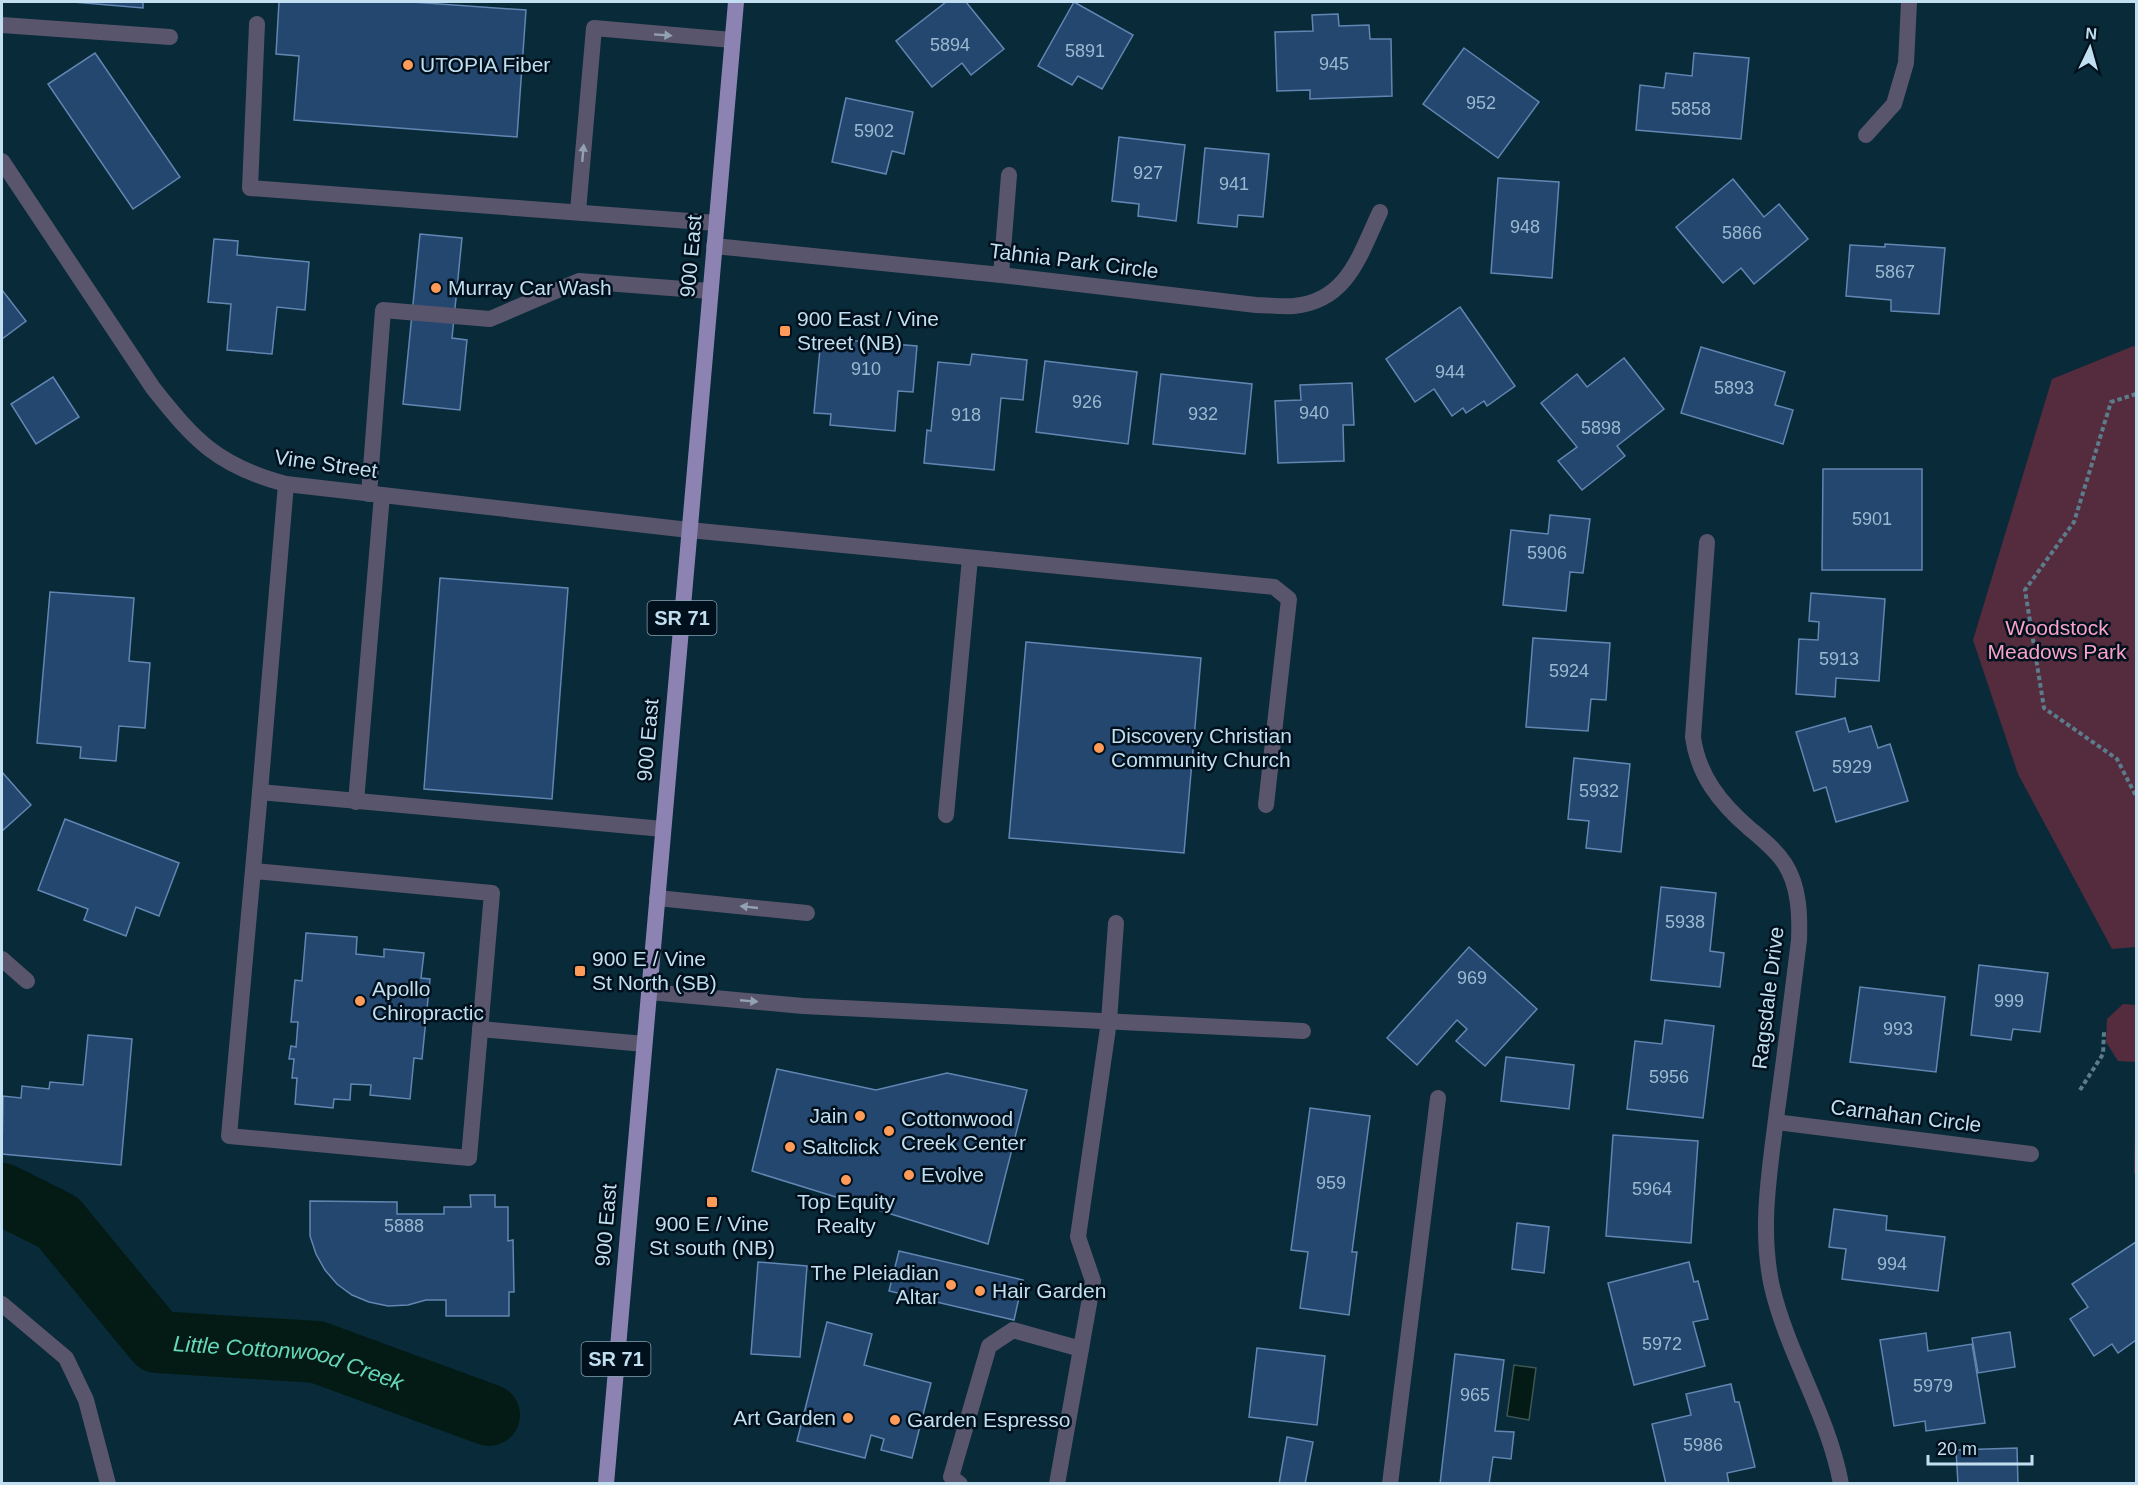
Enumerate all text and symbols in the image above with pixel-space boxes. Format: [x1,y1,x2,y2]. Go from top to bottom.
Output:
north arrow [2060,18,2120,78]
text: N [2085,25,2098,43]
one-way arrow [653,30,672,39]
house number: 5894 [930,35,970,55]
house number: 5891 [1065,41,1105,61]
place label: UTOPIA Fiber [420,53,550,76]
house number: 945 [1319,54,1349,74]
marker: UTOPIA Fiber [401,58,415,72]
house number: 952 [1466,93,1496,113]
house number: 5858 [1671,99,1711,119]
house number: 5902 [854,121,894,141]
one-way arrow [578,143,588,162]
house number: 927 [1133,163,1163,183]
house number: 941 [1219,174,1249,194]
street label: 900 East [675,214,706,298]
house number: 948 [1510,217,1540,237]
house number: 5866 [1722,223,1762,243]
street label: Tahnia Park Circle [988,239,1160,282]
house number: 5867 [1875,262,1915,282]
place label: Murray Car Wash [448,276,612,299]
marker: Murray Car Wash [429,281,443,295]
place label: 900 East / Vine Street (NB) [797,307,939,354]
marker: 900 East / Vine Street (NB) [778,324,792,338]
house number: 910 [851,359,881,379]
house number: 944 [1435,362,1465,382]
house number: 5893 [1714,378,1754,398]
house number: 926 [1072,392,1102,412]
house number: 940 [1299,403,1329,423]
house number: 932 [1188,404,1218,424]
house number: 918 [951,405,981,425]
house number: 5898 [1581,418,1621,438]
street label: Vine Street [273,445,379,482]
house number: 5901 [1852,509,1892,529]
house number: 5906 [1527,543,1567,563]
road number: SR 71 [648,601,716,635]
park label: Woodstock Meadows Park [1988,616,2127,663]
house number: 5913 [1819,649,1859,669]
house number: 5924 [1549,661,1589,681]
street label: 900 East [632,698,663,782]
place label: Discovery Christian Community Church [1111,724,1292,771]
marker: Discovery Christian Community Church [1092,741,1106,755]
house number: 5929 [1832,757,1872,777]
house number: 5932 [1579,781,1619,801]
one-way arrow [739,902,758,912]
house number: 5938 [1665,912,1705,932]
street label: Ragsdale Drive [1747,925,1788,1071]
place label: 900 E / Vine St North (SB) [592,947,717,994]
marker: 900 E / Vine St North (SB) [573,964,587,978]
house number: 969 [1457,968,1487,988]
place label: Apollo Chiropractic [372,977,484,1024]
house number: 999 [1994,991,2024,1011]
marker: Apollo Chiropractic [353,994,367,1008]
one-way arrow [739,996,758,1006]
house number: 993 [1883,1019,1913,1039]
house number: 5956 [1649,1067,1689,1087]
street label: Carnahan Circle [1829,1095,1983,1136]
place label: Jain [809,1104,848,1127]
place label: Cottonwood Creek Center [901,1107,1026,1154]
marker: Jain [853,1109,867,1123]
marker: Cottonwood Creek Center [882,1124,896,1138]
place label: Saltclick [802,1135,880,1158]
marker: Saltclick [783,1140,797,1154]
place label: Evolve [921,1163,984,1186]
marker: Evolve [902,1168,916,1182]
marker: Top Equity Realty [839,1173,853,1187]
house number: 959 [1316,1173,1346,1193]
house number: 5964 [1632,1179,1672,1199]
street label: 900 East [590,1183,621,1267]
place label: Top Equity Realty [797,1190,896,1237]
marker: 900 E / Vine St south (NB) [705,1195,719,1209]
place label: 900 E / Vine St south (NB) [649,1212,775,1259]
house number: 5888 [384,1216,424,1236]
house number: 994 [1877,1254,1907,1274]
place label: The Pleiadian Altar [811,1261,939,1308]
marker: The Pleiadian Altar [944,1278,958,1292]
place label: Hair Garden [992,1279,1106,1302]
marker: Hair Garden [973,1284,987,1298]
water label: Little Cottonwood Creek [172,1331,408,1396]
house number: 5972 [1642,1334,1682,1354]
road number: SR 71 [582,1342,650,1376]
house number: 5979 [1913,1376,1953,1396]
house number: 965 [1460,1385,1490,1405]
place label: Art Garden [733,1406,836,1429]
place label: Garden Espresso [907,1408,1070,1431]
marker: Art Garden [841,1411,855,1425]
marker: Garden Espresso [888,1413,902,1427]
scale bar [1928,1428,2032,1466]
house number: 5986 [1683,1435,1723,1455]
text: 20 m [1937,1439,1977,1459]

